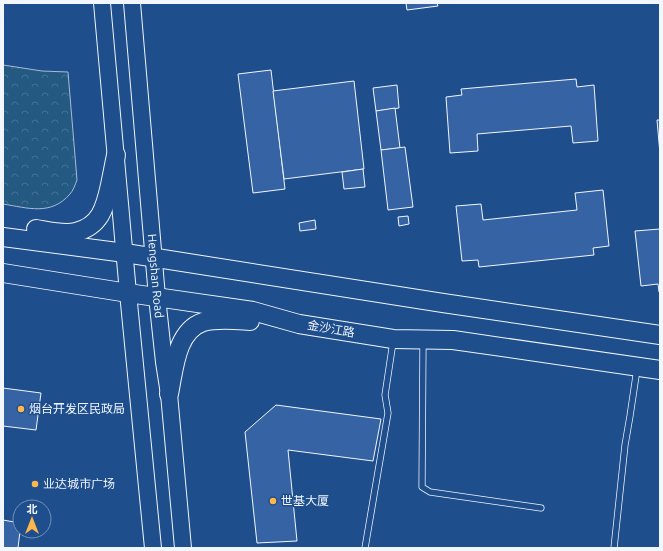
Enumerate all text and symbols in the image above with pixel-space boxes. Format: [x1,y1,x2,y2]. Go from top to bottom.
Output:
street label: Hengshan Road [146,233,166,319]
street label: 金沙江路 [306,318,356,339]
place label: 烟台开发区民政局 [29,402,125,415]
marker: 烟台开发区民政局 [16,404,26,414]
place label: 业达城市广场 [43,477,115,490]
marker: 业达城市广场 [30,479,40,489]
place label: 世基大厦 [281,494,329,507]
marker: 世基大厦 [268,496,278,506]
north arrow [12,499,52,539]
text: 北 [27,503,38,515]

